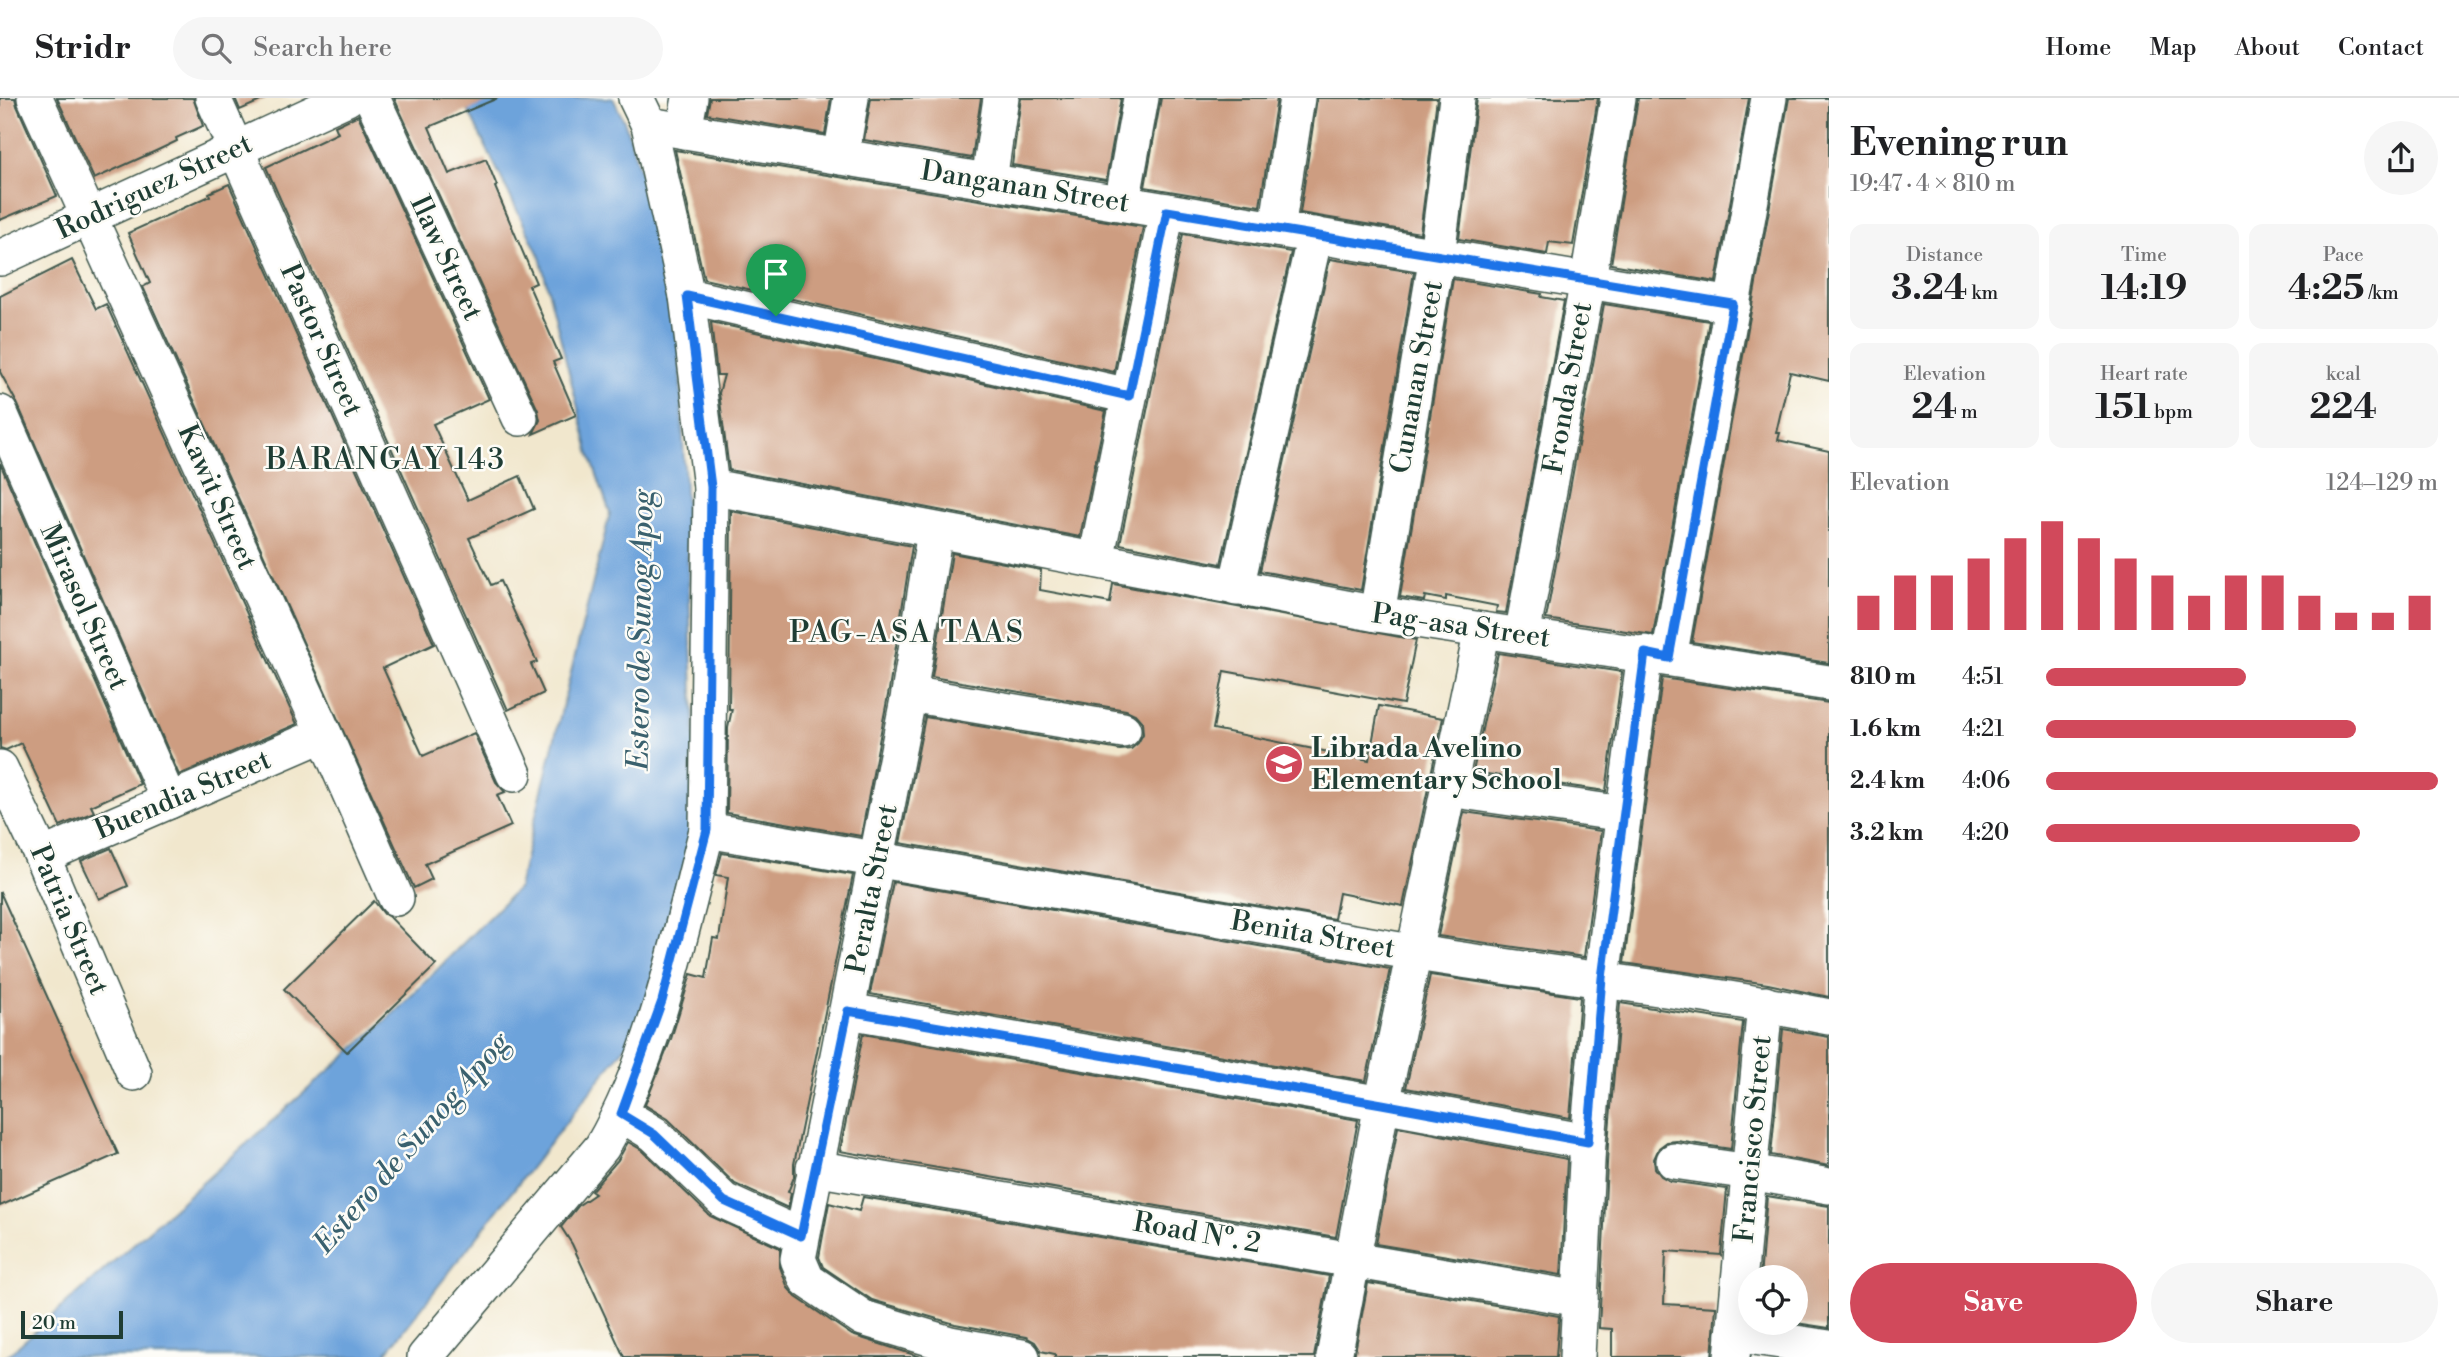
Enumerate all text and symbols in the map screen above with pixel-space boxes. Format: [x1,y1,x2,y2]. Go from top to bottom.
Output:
search box [173,17,663,80]
text: Stridr [35,28,131,69]
icon: search [197,29,235,67]
text: Search here [253,32,392,64]
text: Home [2046,33,2111,63]
text: Map [2149,33,2197,63]
text: About [2235,33,2300,63]
text: Contact [2338,33,2424,63]
text: Evening run [1850,120,2068,167]
button: share [2364,121,2438,195]
street label: Rodriguez Street [50,126,258,248]
street label: Danganan Street [918,153,1132,221]
text: 19:47 · 4 × 810 m [1850,170,2015,198]
street label: Ilaw Street [402,190,490,326]
text: Distance [1906,243,1983,267]
text: Time [2121,243,2167,267]
text: Pace [2323,243,2364,267]
pin [746,244,806,316]
icon: arrive [757,255,795,293]
street label: Pastor Street [272,258,370,422]
text: 3.24 [1891,267,1968,310]
text: 14:19 [2101,267,2187,310]
text: 4:25 [2288,267,2365,310]
street label: Cunanan Street [1383,278,1451,476]
text: km [1968,281,1998,305]
text: /km [2365,281,2399,305]
street label: Fronda Street [1536,299,1600,477]
text: Elevation [1904,362,1986,386]
text: Heart rate [2100,362,2188,386]
text: kcal [2326,362,2361,386]
text: 24 [1912,386,1957,429]
text: 151 [2095,386,2150,429]
text: 224 [2310,386,2377,429]
text: m [1957,400,1978,424]
text: bpm [2150,400,2193,424]
street label: Kawit Street [169,419,265,575]
district label: BARANGAY 143 [265,441,506,479]
text: Elevation [1850,469,1950,497]
text: 124–129 m [2326,469,2438,497]
water label: Estero de Sunog Apog [620,488,662,772]
street label: Mirasol Street [32,518,136,696]
street label: Pag-asa Street [1370,596,1553,656]
district label: PAG-ASA TAAS [789,614,1025,652]
text: 810 m [1850,663,1916,691]
text: 4:51 [1962,663,2003,691]
text: 1.6 km [1850,715,1921,743]
text: 4:21 [1962,715,2004,743]
place label: Librada Avelino Elementary School [1311,731,1562,798]
street label: Buendia Street [89,742,276,848]
school or university icon: Librada Avelino Elementary School [1263,743,1305,785]
text: 2.4 km [1850,767,1925,795]
text: 4:06 [1962,767,2010,795]
street label: Peralta Street [838,801,906,977]
text: 3.2 km [1850,819,1923,847]
text: 4:20 [1962,819,2009,847]
street label: Patria Street [22,840,116,1000]
street label: Benita Street [1227,903,1398,967]
water label: Estero de Sunog Apog [304,1024,519,1263]
street label: Francisco Street [1726,1034,1780,1244]
street label: Road №. 2 [1130,1205,1264,1261]
button: Save [1850,1263,2137,1343]
button: Share [2151,1263,2438,1343]
map controls [1738,1265,1808,1335]
button: locate [1738,1265,1808,1335]
scale bar [21,1308,122,1340]
text: 20 m [32,1311,76,1335]

